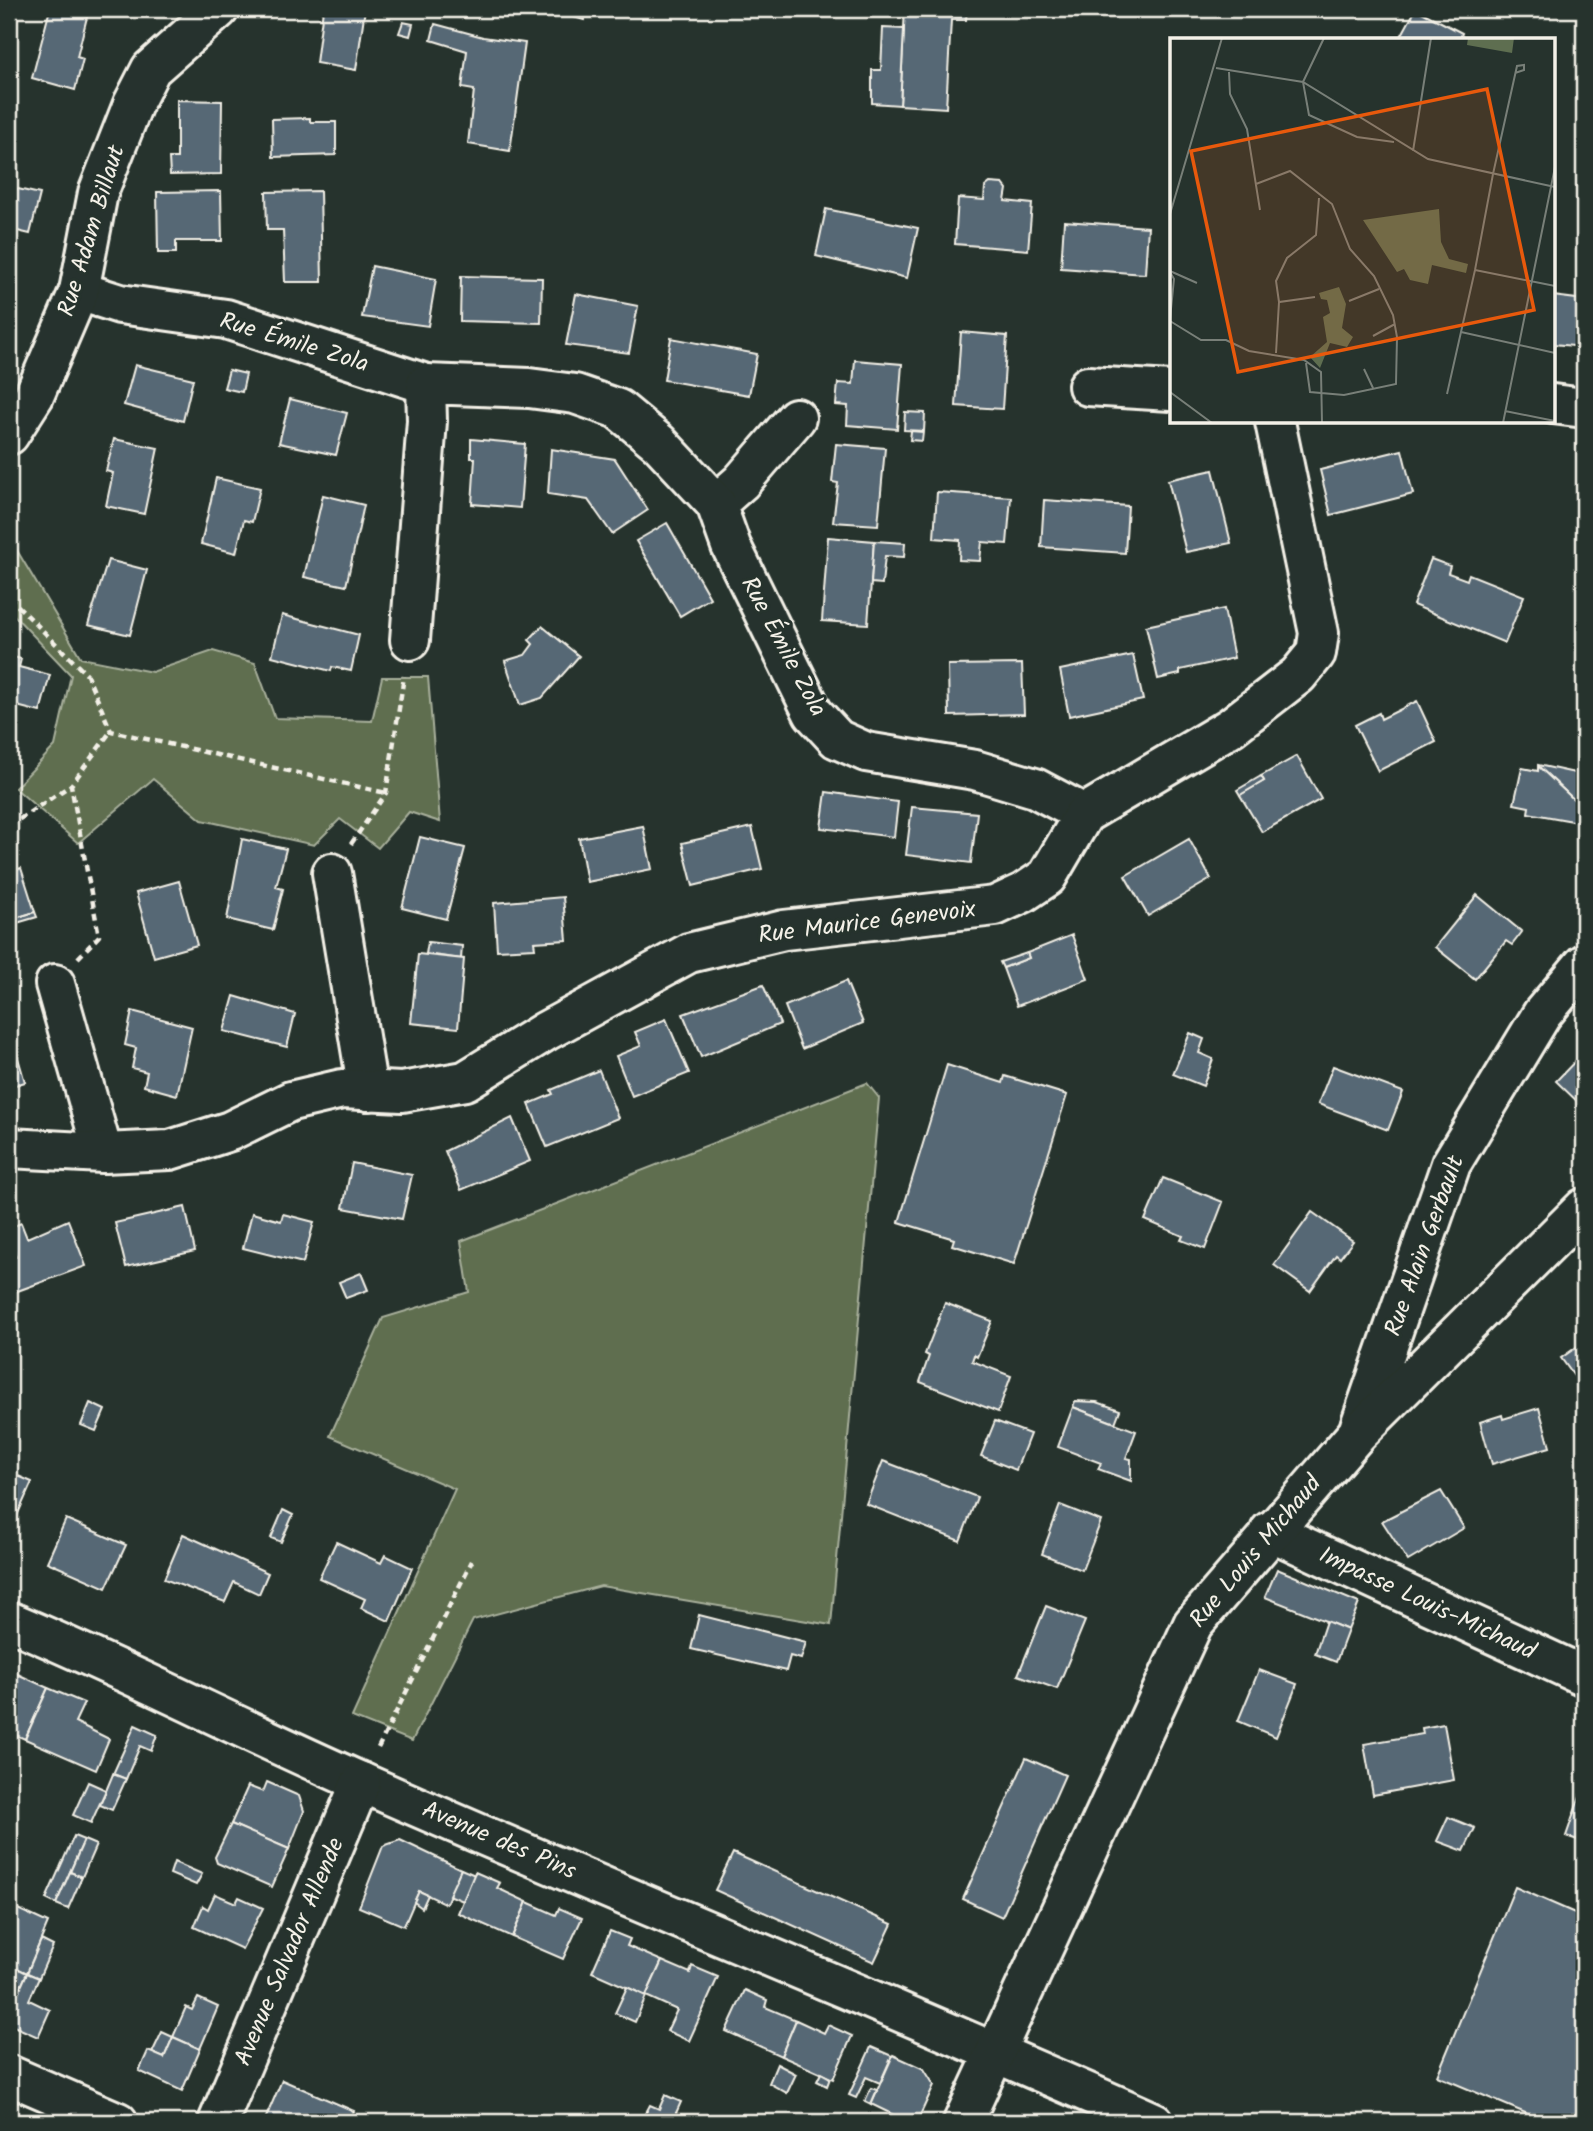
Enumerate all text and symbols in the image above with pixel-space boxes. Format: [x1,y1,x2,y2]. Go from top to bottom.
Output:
inset map [1170,38,1554,424]
street label: Rue Adam Billaut [47,140,137,322]
street label: Rue Émile Zola [215,302,373,384]
street label: Rue Émile Zola [730,570,836,724]
street label: Rue Maurice Genevoix [756,890,979,956]
street label: Rue Alain Gerbault [1374,1149,1476,1342]
street label: Rue Louis Michaud [1180,1466,1333,1637]
street label: Impasse Louis-Michaud [1312,1537,1543,1672]
street label: Avenue des Pins [416,1791,582,1891]
street label: Avenue Salvador Allende [224,1832,356,2072]

